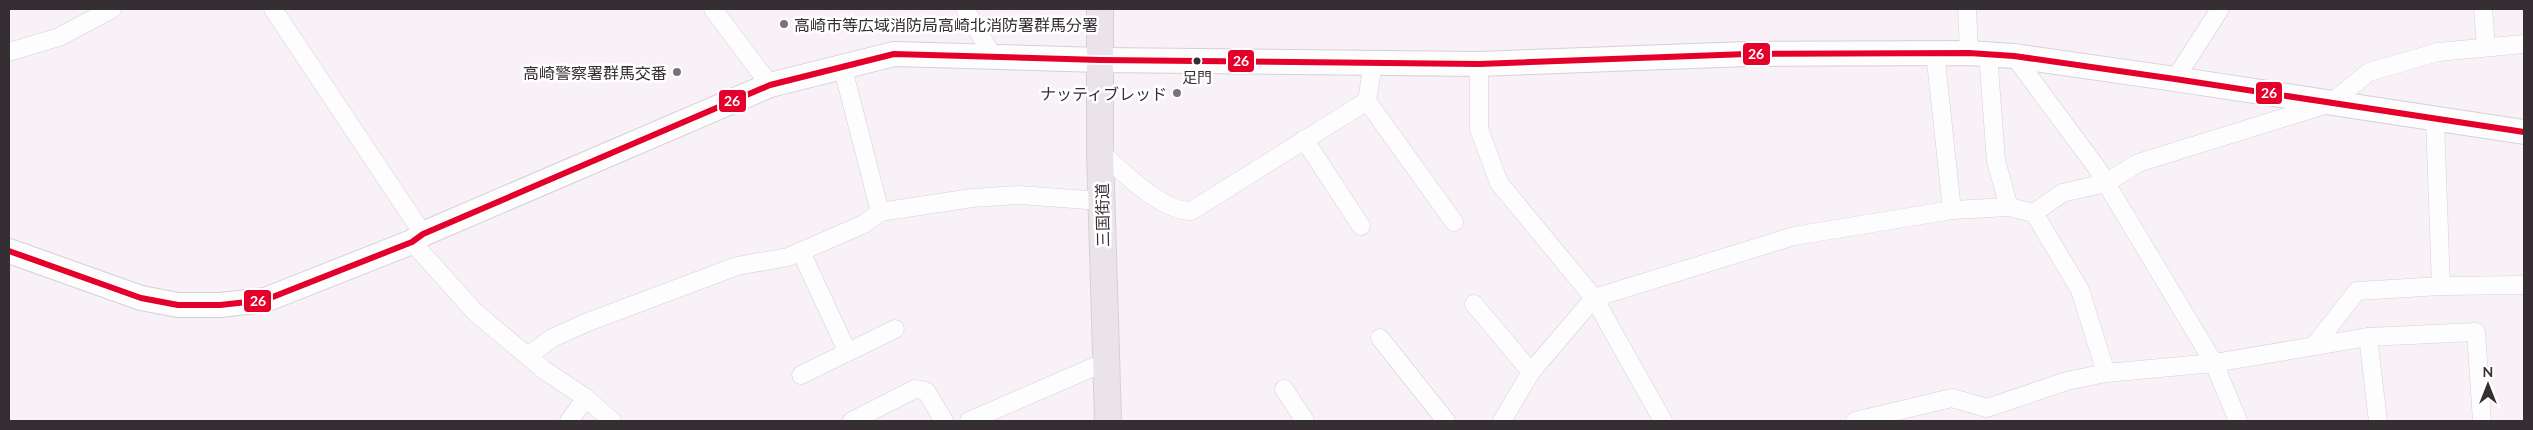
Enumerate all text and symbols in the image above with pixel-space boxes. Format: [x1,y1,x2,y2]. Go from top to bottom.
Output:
place label: 高崎市等広域消防局高崎北消防署群馬分署 [794,15,1098,34]
marker: 高崎市等広域消防局高崎北消防署群馬分署 [778,18,790,30]
line badge: 26 [1742,42,1771,66]
text: 26 [1748,45,1764,62]
line badge: 26 [1227,49,1255,73]
text: 26 [1233,52,1249,69]
marker: 足門 [1192,56,1202,66]
place label: 高崎警察署群馬交番 [523,63,667,82]
marker: 高崎警察署群馬交番 [671,66,683,78]
place label: 足門 [1182,68,1212,86]
line badge: 26 [2255,81,2283,105]
place label: ナッティブレッド [1040,84,1167,103]
text: 26 [2261,84,2277,101]
marker: ナッティブレッド [1171,87,1183,99]
line badge: 26 [718,89,747,113]
text: 26 [724,92,740,109]
street label: 三国街道 [1092,183,1112,247]
line badge: 26 [243,289,272,313]
text: 26 [250,292,266,309]
north arrow [2463,360,2513,410]
text: N [2483,363,2493,380]

